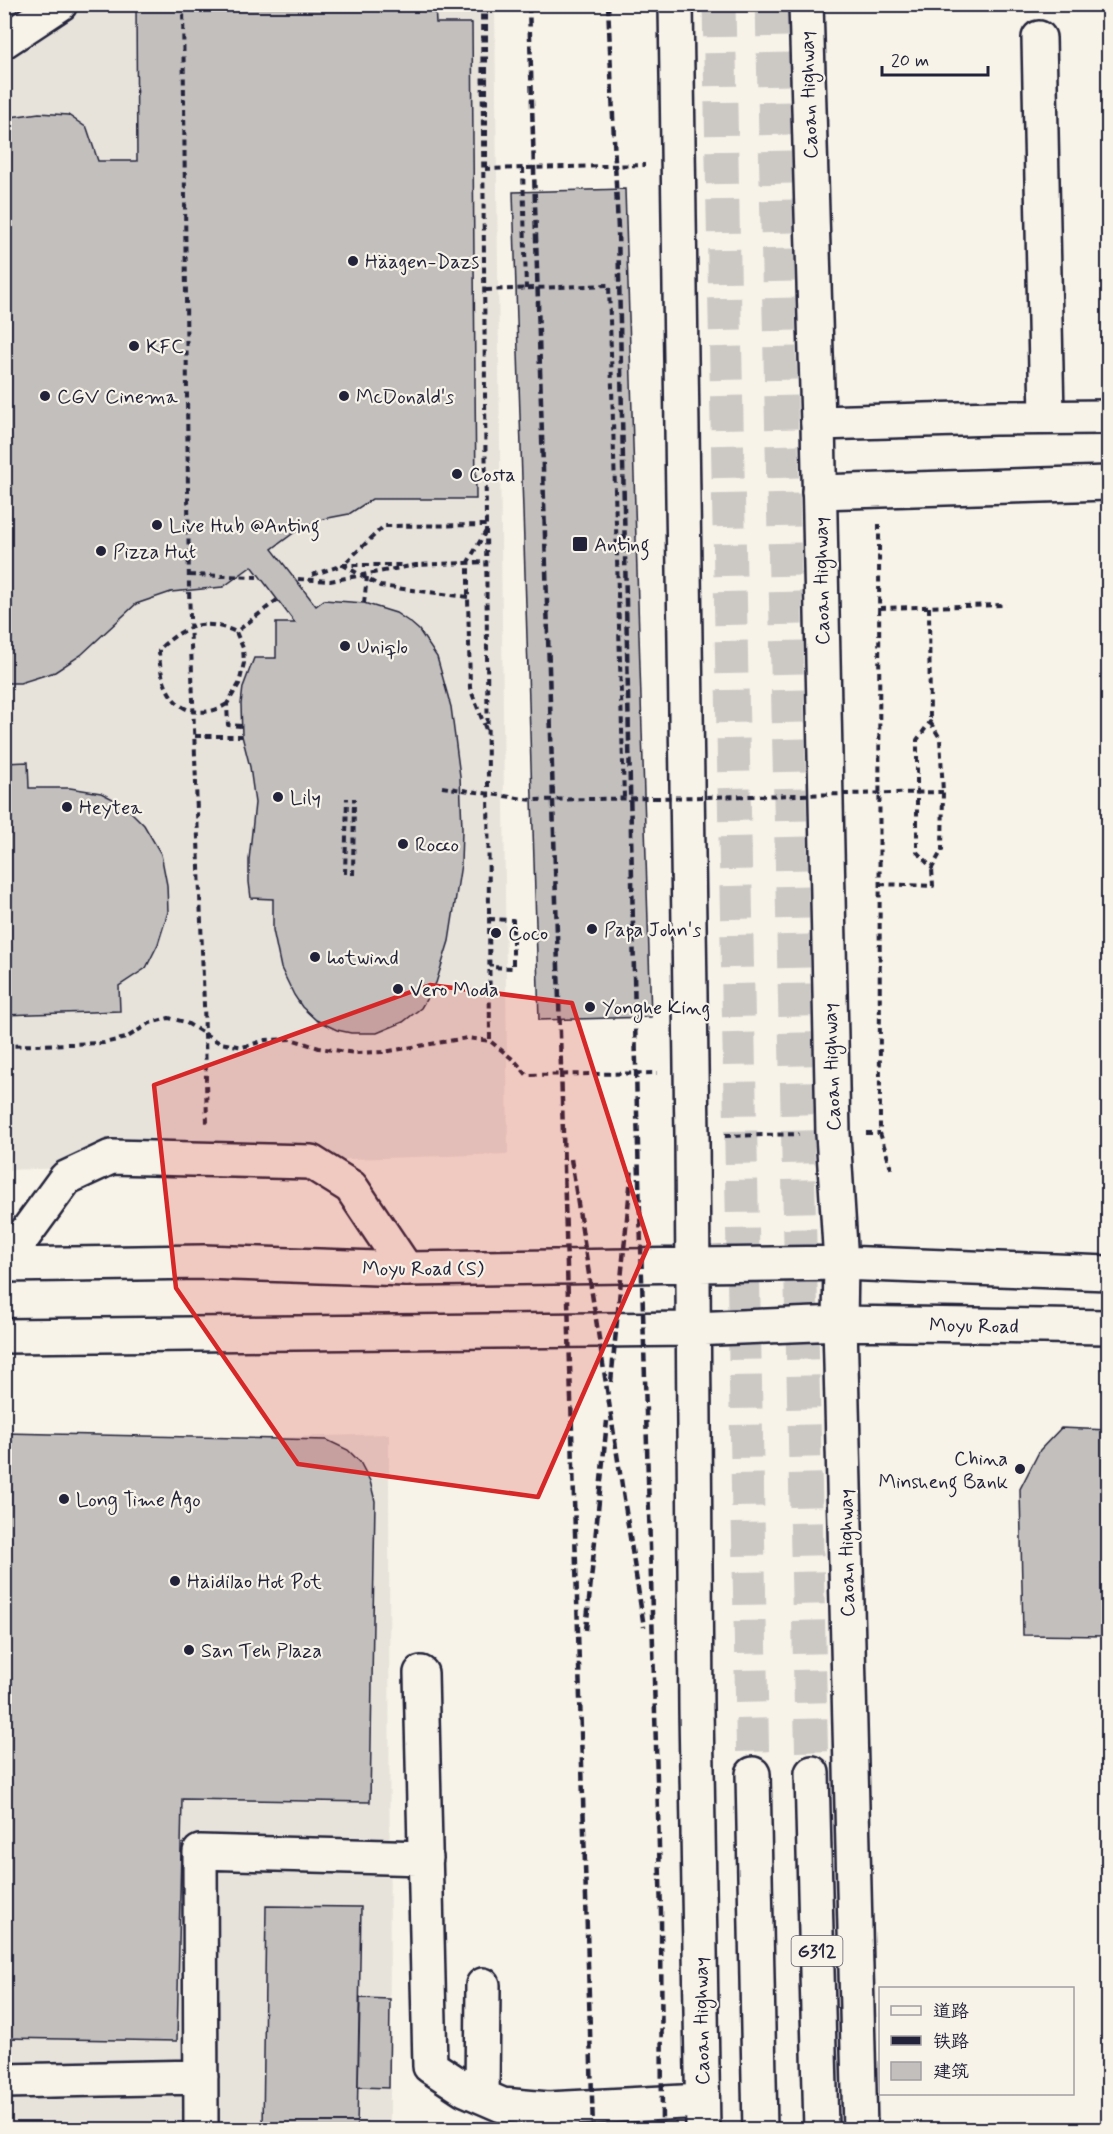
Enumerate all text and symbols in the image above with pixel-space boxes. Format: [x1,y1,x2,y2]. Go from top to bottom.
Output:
street label: Caoan Highway [794,30,826,160]
scale bar [882,39,988,77]
text: 20 m [891,49,929,73]
place label: Häagen-Dazs [365,249,479,276]
marker: Häagen-Dazs [346,254,360,268]
place label: KFC [146,334,184,361]
marker: KFC [127,339,141,353]
place label: CGV Cinema [57,384,179,411]
place label: McDonald's [356,384,454,411]
marker: CGV Cinema [38,389,52,403]
marker: McDonald's [337,389,351,403]
place label: Costa [469,462,515,489]
marker: Costa [450,467,464,481]
place label: Live Hub @Anting [169,513,320,542]
street label: Caoan Highway [808,517,838,645]
marker: Live Hub @Anting [150,518,164,532]
place label: Anting [594,532,650,561]
marker: Anting [571,535,589,553]
place label: Pizza Hut [113,539,196,566]
marker: Pizza Hut [94,544,108,558]
place label: Uniqlo [357,634,408,661]
marker: Uniqlo [338,639,352,653]
place label: Lily [290,785,321,812]
marker: Lily [271,790,285,804]
place label: Heytea [79,795,143,822]
marker: Heytea [60,800,74,814]
place label: Rocco [415,832,459,859]
marker: Rocco [396,837,410,851]
place label: Papa John's [604,917,701,944]
place label: Coco [508,921,548,948]
marker: Papa John's [585,922,599,936]
marker: Coco [489,926,503,940]
place label: hotwind [327,945,399,972]
marker: hotwind [308,950,322,964]
place label: Vero Moda [410,977,499,1004]
marker: Vero Moda [391,982,405,996]
place label: Yonghe King [602,995,710,1023]
marker: Yonghe King [583,1000,597,1014]
street label: Caoan Highway [817,1002,849,1132]
street label: Moyu Road (S) [362,1256,484,1283]
street label: Moyu Road [929,1312,1019,1341]
place label: China Minsheng Bank [878,1446,1008,1498]
marker: China Minsheng Bank [1013,1462,1027,1476]
place label: Long Time Ago [76,1487,201,1515]
street label: Caoan Highway [833,1489,863,1617]
marker: Long Time Ago [57,1492,71,1506]
place label: Haidilao Hot Pot [187,1569,322,1596]
marker: Haidilao Hot Pot [168,1574,182,1588]
place label: San Teh Plaza [201,1638,322,1665]
marker: San Teh Plaza [182,1643,196,1657]
road number: G312 [792,1936,842,1966]
street label: Caoan Highway [688,1957,718,2085]
legend [879,1987,1074,2095]
text: 道路 [933,2000,969,2024]
text: 铁路 [933,2030,969,2054]
text: 建筑 [933,2060,969,2084]

